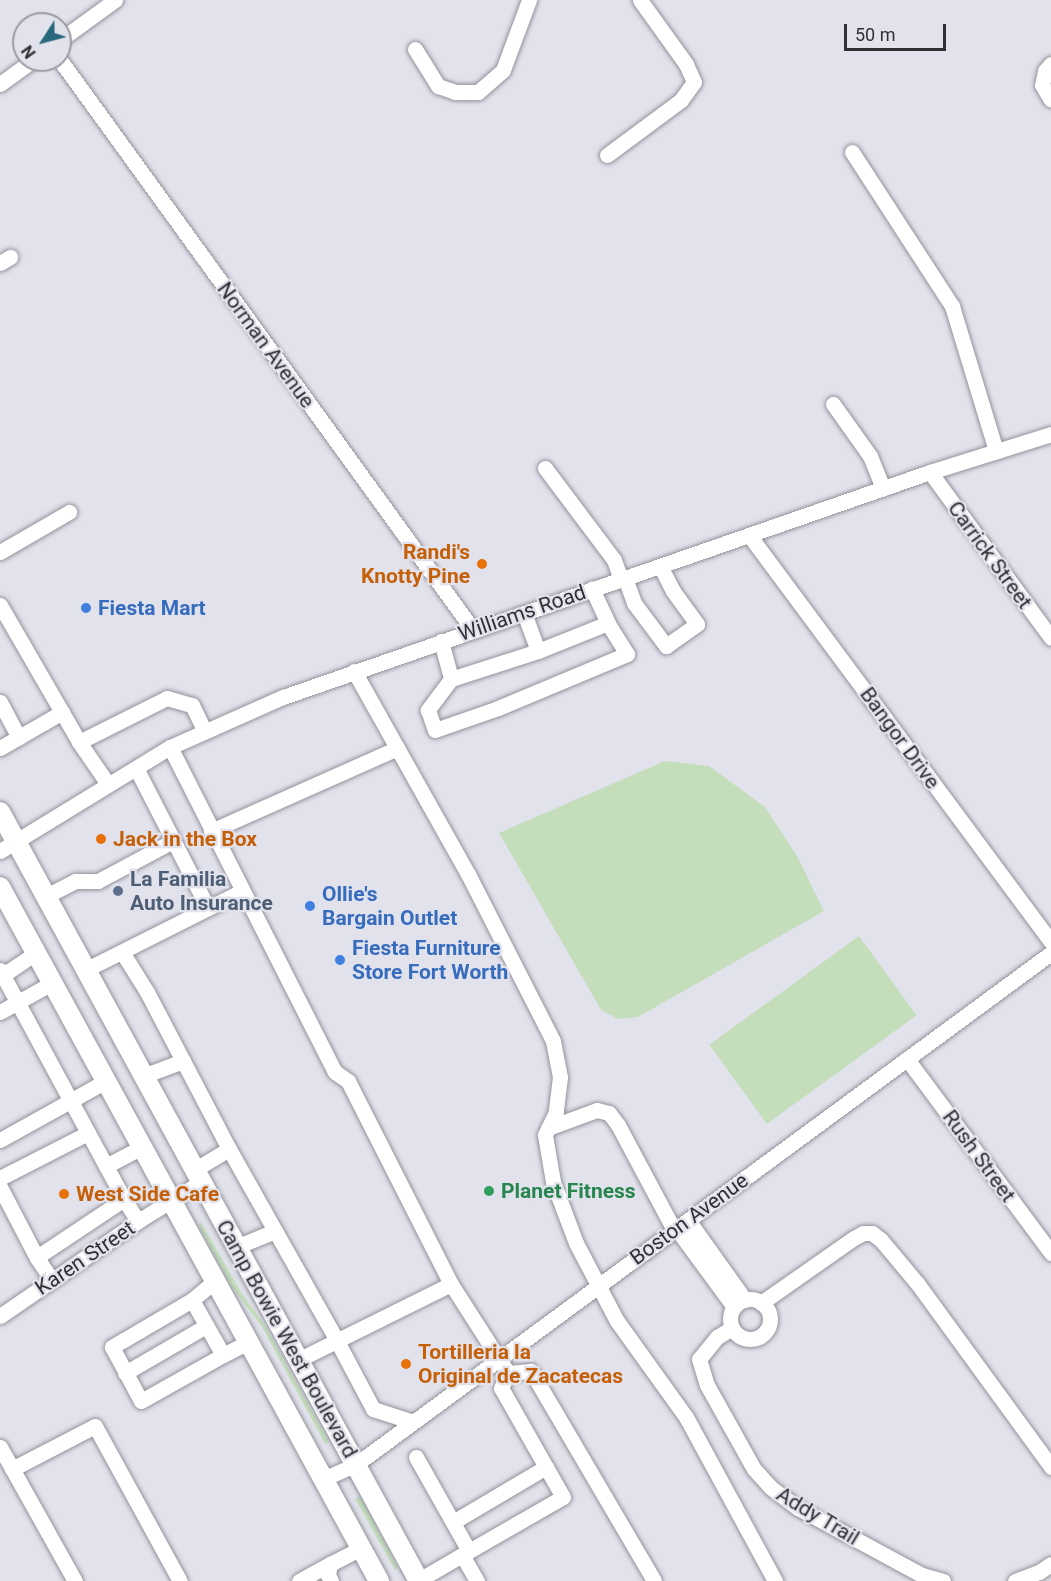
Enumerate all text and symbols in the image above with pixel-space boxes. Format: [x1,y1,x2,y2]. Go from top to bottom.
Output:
north arrow [12,12,72,72]
scale bar [847,12,949,50]
text: 50 m [855,24,895,45]
text: N [18,42,40,62]
street label: Norman Avenue [212,277,320,413]
street label: Carrick Street [943,496,1037,614]
place label: Randi's Knotty Pine [361,539,470,589]
marker: Randi's Knotty Pine [475,557,489,571]
street label: Williams Road [455,579,589,647]
place label: Fiesta Mart [98,595,206,621]
marker: Fiesta Mart [79,601,93,615]
street label: Bangor Drive [855,682,945,794]
place label: Jack in the Box [113,826,257,852]
marker: Jack in the Box [94,832,108,846]
place label: La Familia Auto Insurance [130,866,273,916]
place label: Ollie's Bargain Outlet [322,881,457,931]
marker: La Familia Auto Insurance [111,884,125,898]
marker: Ollie's Bargain Outlet [303,899,317,913]
place label: Fiesta Furniture Store Fort Worth [352,935,508,985]
marker: Fiesta Furniture Store Fort Worth [333,953,347,967]
street label: Rush Street [937,1105,1021,1207]
street label: Boston Avenue [625,1168,753,1270]
place label: Planet Fitness [501,1178,636,1204]
place label: West Side Cafe [76,1181,219,1207]
marker: Planet Fitness [482,1184,496,1198]
marker: West Side Cafe [57,1187,71,1201]
street label: Karen Street [30,1215,140,1301]
street label: Camp Bowie West Boulevard [211,1216,363,1462]
place label: Tortilleria la Original de Zacatecas [418,1339,623,1389]
marker: Tortilleria la Original de Zacatecas [399,1357,413,1371]
street label: Addy Trail [772,1481,864,1551]

